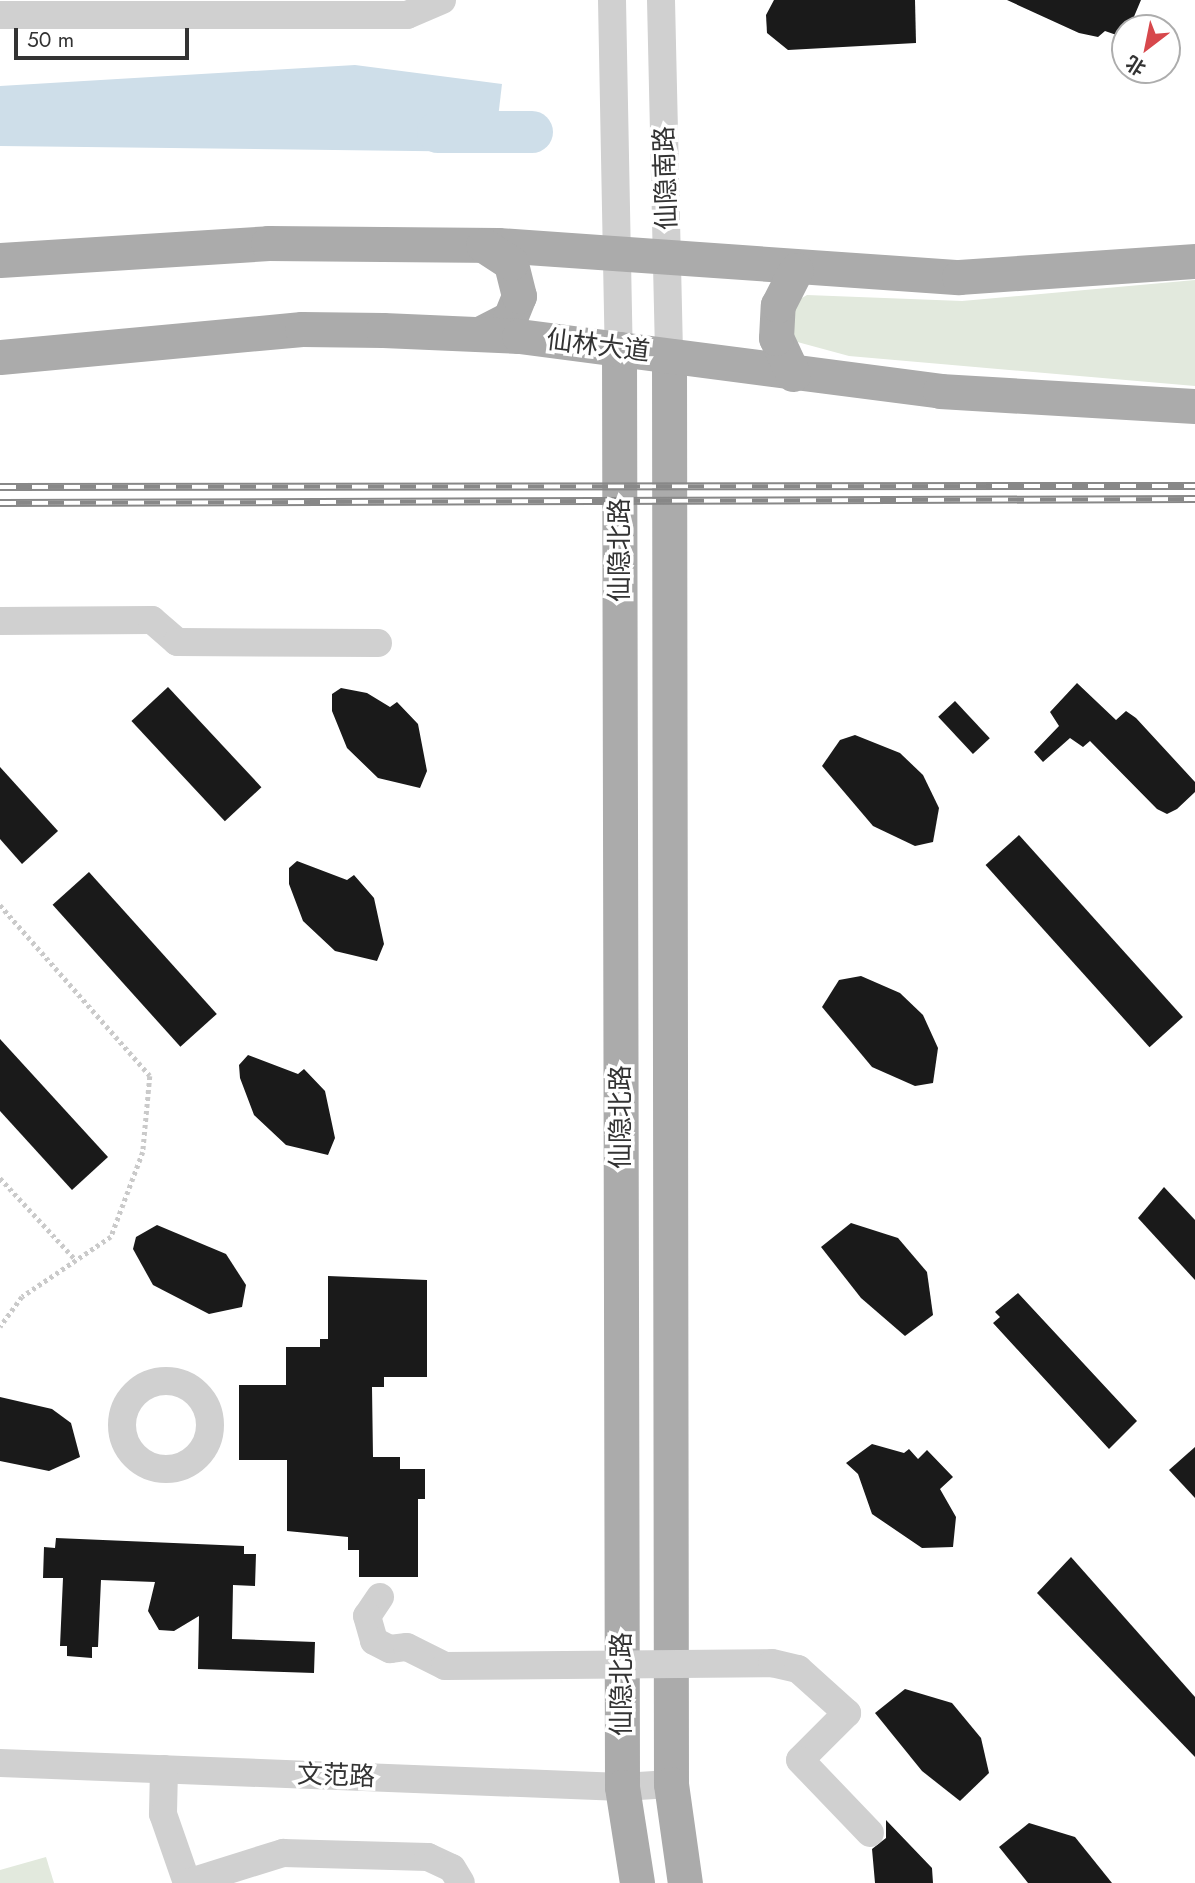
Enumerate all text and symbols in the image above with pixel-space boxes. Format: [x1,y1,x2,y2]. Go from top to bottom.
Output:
scale bar [18,14,192,58]
north arrow [1111,14,1181,84]
text: 50 m [27,25,74,55]
text: 北 [1120,49,1151,82]
street label: 仙隐南路 [649,125,683,231]
street label: 仙林大道 [544,324,652,368]
street label: 仙隐北路 [604,498,636,602]
street label: 仙隐北路 [605,1065,637,1169]
street label: 仙隐北路 [606,1632,638,1736]
street label: 文范路 [296,1759,376,1793]

